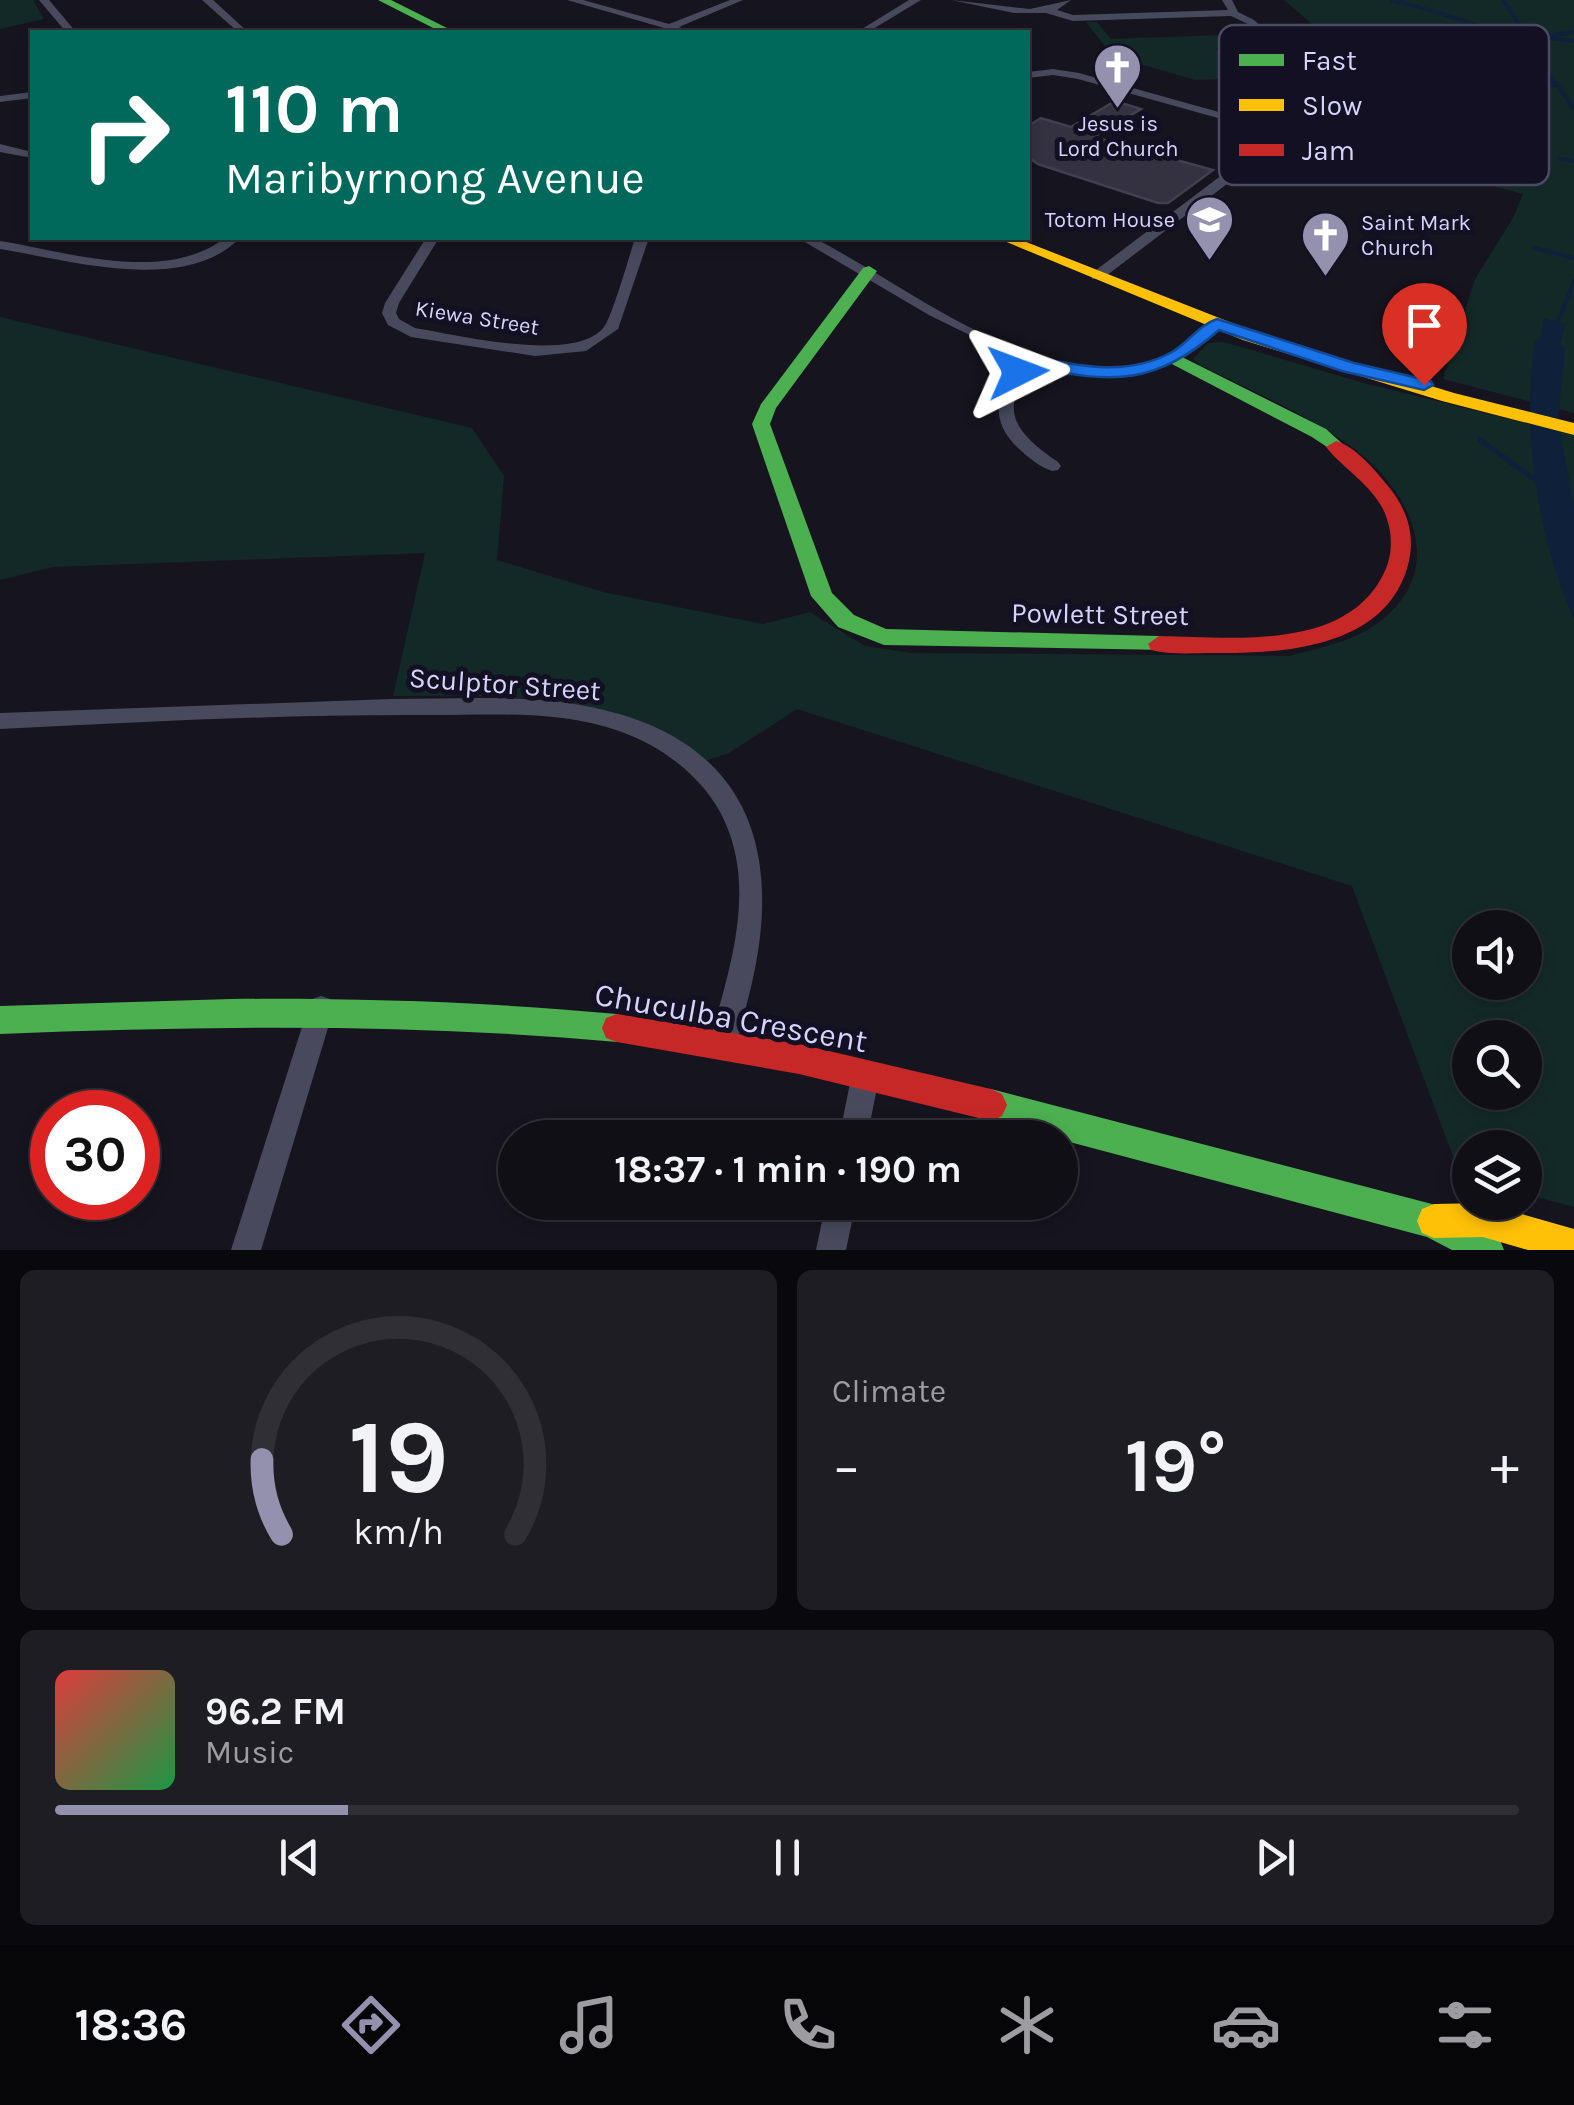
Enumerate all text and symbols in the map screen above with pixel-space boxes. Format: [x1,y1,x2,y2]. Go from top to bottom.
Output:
legend [1219,25,1549,185]
church icon: Jesus is Lord Church [1092,42,1144,110]
text: Fast [1302,44,1357,77]
text: 110 m [225,68,403,150]
icon: right [60,70,190,200]
text: Slow [1302,89,1362,122]
place label: Jesus is Lord Church [1057,111,1179,162]
text: Jam [1302,134,1355,167]
text: Maribyrnong Avenue [225,152,645,204]
school or university icon: Totom House [1184,194,1236,262]
place label: Totom House [1045,207,1175,233]
church icon: Saint Mark Church [1300,210,1352,278]
place label: Saint Mark Church [1361,210,1471,261]
pin [1382,283,1467,386]
street label: Kiewa Street [413,295,541,341]
icon: arrive [1397,298,1452,353]
position arrow [966,320,1070,424]
street label: Powlett Street [1011,596,1189,632]
street label: Sculptor Street [408,661,602,707]
map controls [1452,910,1542,1220]
button: sound [1452,910,1542,1000]
street label: Chuculba Crescent [592,976,870,1060]
button: search [1452,1020,1542,1110]
speed limit sign: 30 [30,1090,160,1220]
button: layers [1452,1130,1542,1220]
text: 18:37 · 1 min · 190 m [614,1147,962,1192]
text: Climate [832,1373,946,1410]
text: 19 [348,1397,449,1518]
text: 19° [1125,1422,1226,1510]
text: − [832,1434,861,1498]
text: + [1490,1434,1519,1498]
text: km/h [353,1511,444,1553]
text: 96.2 FM [205,1689,346,1734]
text: Music [205,1734,294,1771]
icon: previous [272,1830,327,1885]
icon: pause [760,1830,815,1885]
icon: next [1248,1830,1303,1885]
icon: directions [336,1990,406,2060]
icon: music [554,1990,624,2060]
icon: phone [773,1990,843,2060]
icon: climate [992,1990,1062,2060]
icon: car [1211,1990,1281,2060]
icon: filters [1430,1990,1500,2060]
text: 18:36 [74,1999,187,2051]

